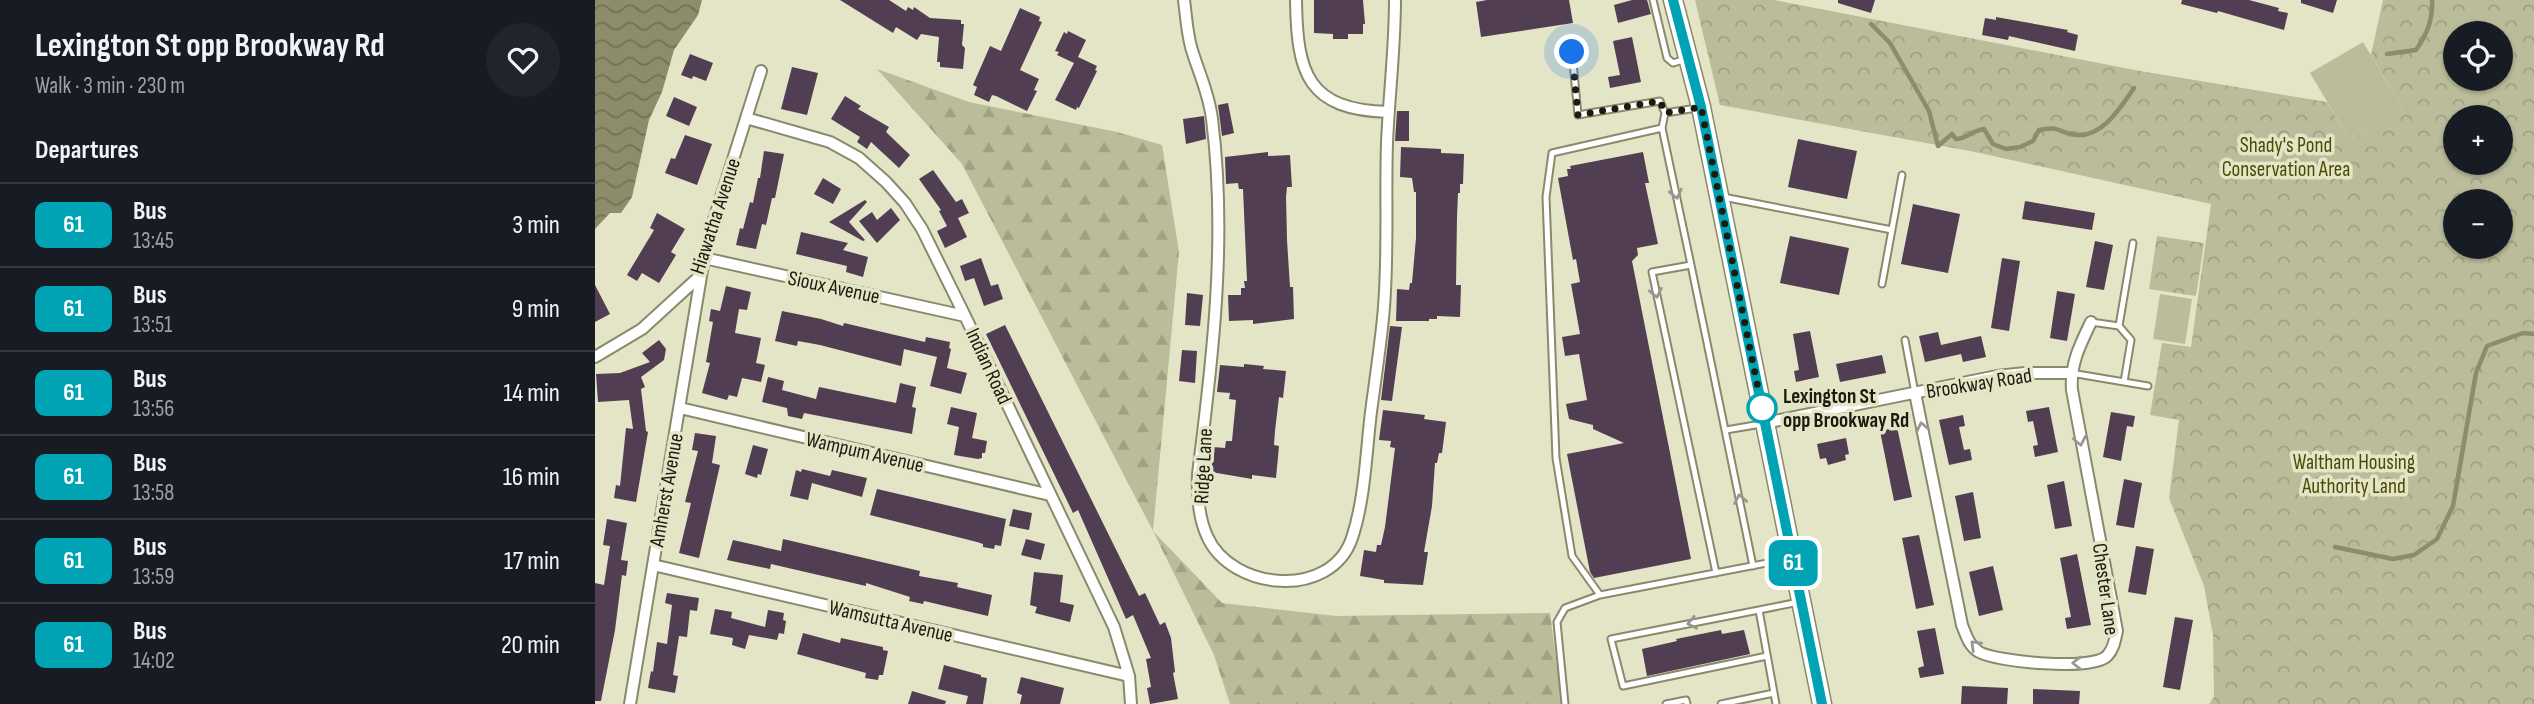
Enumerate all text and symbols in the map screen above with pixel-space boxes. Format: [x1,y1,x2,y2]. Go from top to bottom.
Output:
map controls [2443,21,2513,259]
button: locate [2443,21,2513,91]
button: heart [486,23,560,97]
text: Lexington St opp Brookway Rd [35,26,385,66]
your location [1554,34,1589,69]
text: Walk · 3 min · 230 m [35,72,185,100]
button: + [2443,105,2513,175]
park label: Shady's Pond Conservation Area [2222,133,2350,182]
text: Departures [35,135,139,166]
street label: Hiawatha Avenue [685,155,746,277]
one-way arrow [1668,188,1683,200]
button: − [2443,189,2513,259]
text: Bus [133,196,167,227]
text: 61 [63,210,84,239]
text: 3 min [512,210,560,241]
text: 13:45 [133,227,174,255]
street label: Sioux Avenue [786,266,882,309]
text: Bus [133,280,167,311]
one-way arrow [1648,287,1663,299]
text: 61 [63,294,84,323]
text: 9 min [512,294,560,325]
text: 13:51 [133,311,172,339]
street label: Indian Road [960,324,1017,408]
street label: Brookway Road [1925,363,2034,404]
text: Bus [133,364,167,395]
text: 61 [63,378,84,407]
text: 14 min [503,378,560,409]
place label: Lexington St opp Brookway Rd [1783,384,1909,433]
marker: Lexington St opp Brookway Rd [1747,393,1777,423]
text: 13:56 [133,395,174,423]
one-way arrow [1915,421,1930,433]
street label: Wampum Avenue [803,427,926,478]
street label: Ridge Lane [1189,428,1218,504]
street label: Amherst Avenue [644,431,689,550]
one-way arrow [2072,435,2087,447]
text: Bus [133,448,167,479]
park label: Waltham Housing Authority Land [2293,450,2415,499]
text: 61 [63,462,84,491]
text: 16 min [503,462,560,493]
text: 13:58 [133,479,174,507]
one-way arrow [1733,493,1748,505]
text: Bus [133,532,167,563]
line badge: 61 [1761,540,1825,586]
street label: Chester Lane [2087,542,2124,637]
text: 61 [63,546,84,575]
text: 17 min [504,546,560,577]
text: 61 [1783,548,1803,577]
text: 13:59 [133,563,174,591]
street label: Wamsutta Avenue [826,595,955,648]
one-way arrow [1686,615,1698,630]
text: Bus [133,616,167,647]
text: 61 [63,630,84,659]
text: 20 min [501,630,560,661]
one-way arrow [1971,641,1984,654]
text: 14:02 [133,647,175,675]
one-way arrow [2071,655,2082,671]

